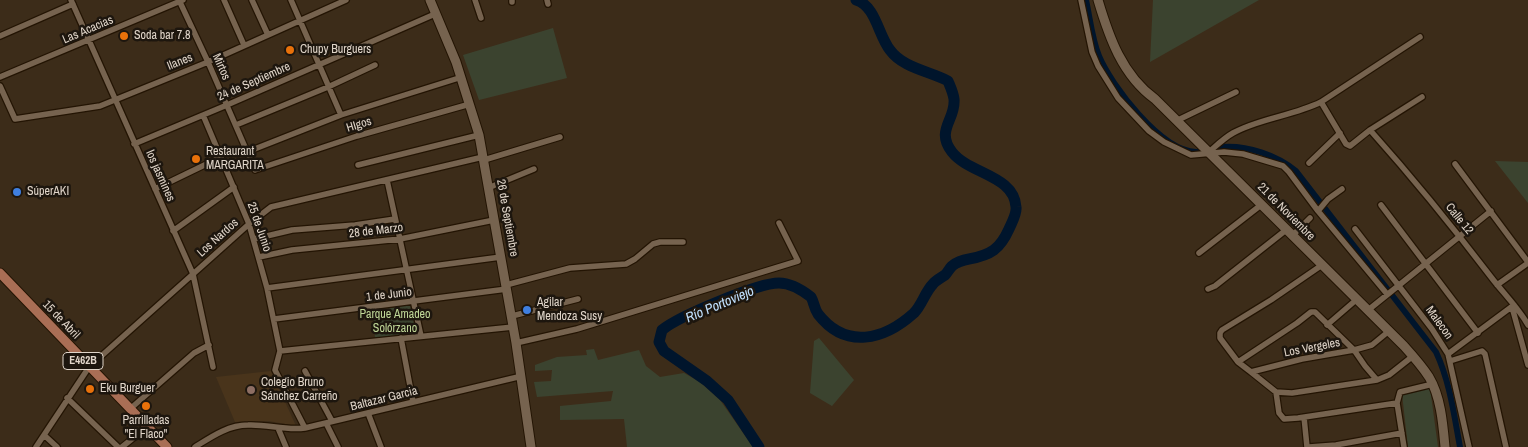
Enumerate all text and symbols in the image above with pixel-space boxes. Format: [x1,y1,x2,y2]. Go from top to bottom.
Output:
street label: Las Acacias [61,13,115,47]
place label: Soda bar 7.8 [134,29,190,43]
marker: Soda bar 7.8 [118,30,130,42]
place label: Chupy Burguers [300,43,371,57]
marker: Chupy Burguers [284,44,296,56]
street label: Ilanes [165,50,195,74]
street label: Mirtos [209,52,233,82]
street label: 24 de Septiembre [215,60,293,104]
street label: HIgos [345,114,373,136]
place label: Restaurant MARGARITA [206,145,264,173]
street label: los jasmines [142,148,178,204]
marker: Restaurant MARGARITA [190,153,202,165]
street label: 26 de Septiembre [493,178,521,258]
street label: 21 de Noviembre [1254,180,1318,244]
place label: SúperAKI [27,185,69,199]
marker: SúperAKI [11,186,23,198]
street label: 25 de Junio [244,200,274,254]
street label: Calle 12 [1442,200,1476,238]
street label: Los Nardos [194,216,242,260]
street label: 28 de Marzo [348,221,404,241]
water label: Río Portoviejo [683,283,757,327]
street label: 1 de Junio [365,285,413,305]
place label: Agilar Mendoza Susy [537,296,602,324]
street label: 15 de Abril [39,298,83,342]
marker: Agilar Mendoza Susy [521,304,533,316]
street label: Malecon [1422,304,1456,342]
park label: Parque Amadeo Solórzano [359,308,431,336]
street label: Los Vergeles [1283,336,1341,360]
road number: E462B [63,352,103,370]
place label: Colegio Bruno Sánchez Carreño [261,376,338,404]
place label: Eku Burguer [100,382,155,396]
marker: Eku Burguer [84,383,96,395]
marker: Colegio Bruno Sánchez Carreño [245,384,257,396]
street label: Baltazar Garcia [349,384,419,414]
marker: Parrilladas "El Flaco" [140,400,152,412]
place label: Parrilladas "El Flaco" [122,414,170,442]

